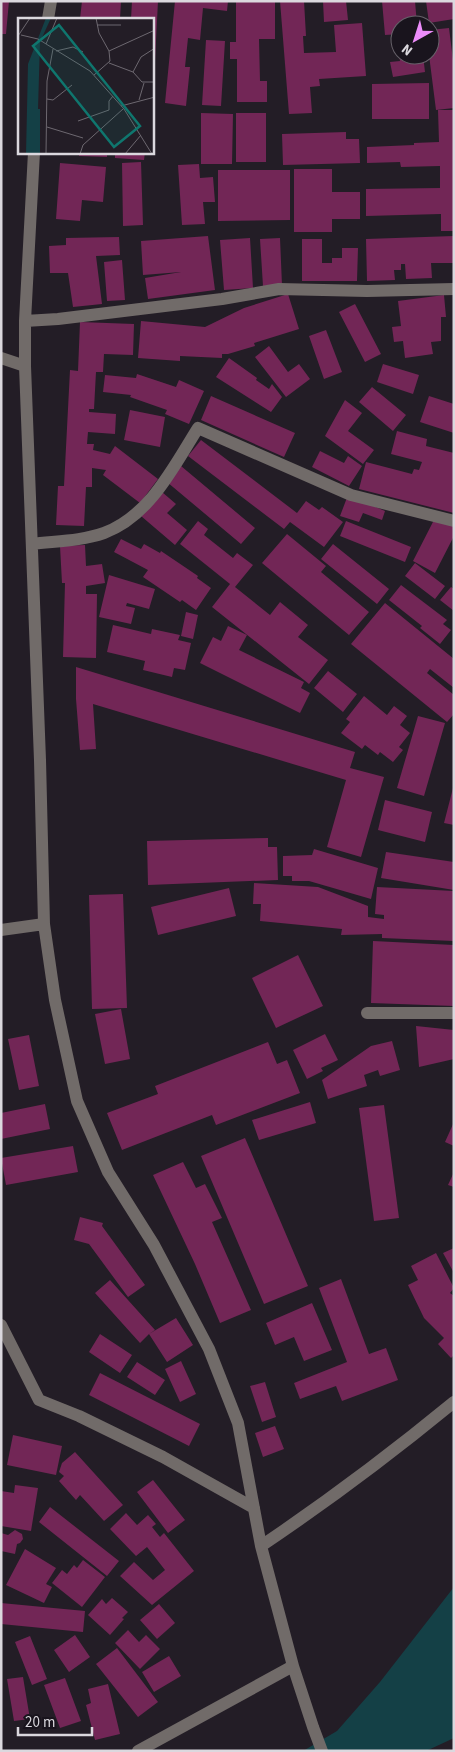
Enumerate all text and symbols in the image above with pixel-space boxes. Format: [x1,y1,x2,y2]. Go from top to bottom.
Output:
north arrow [390,15,440,65]
inset map [18,18,154,154]
text: N [398,39,417,60]
scale bar [18,1704,91,1736]
text: 20 m [25,1712,55,1733]

